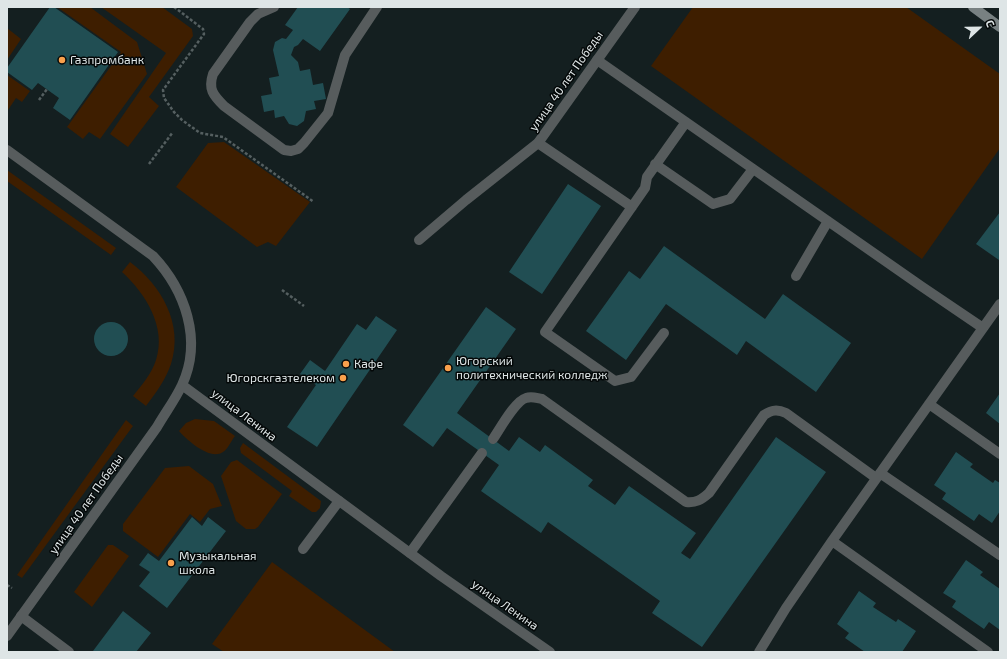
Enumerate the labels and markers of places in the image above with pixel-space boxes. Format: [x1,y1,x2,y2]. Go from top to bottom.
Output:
place label: Газпромбанк [70,53,144,67]
marker: Газпромбанк [57,55,67,65]
place label: Югорский политехнический колледж [456,354,607,382]
place label: Кафе [354,357,383,371]
marker: Кафе [341,359,351,369]
marker: Югорский политехнический колледж [443,363,453,373]
place label: Югорскгазтелеком [226,371,335,385]
marker: Югорскгазтелеком [338,373,348,383]
place label: Музыкальная школа [179,549,257,577]
marker: Музыкальная школа [166,558,176,568]

